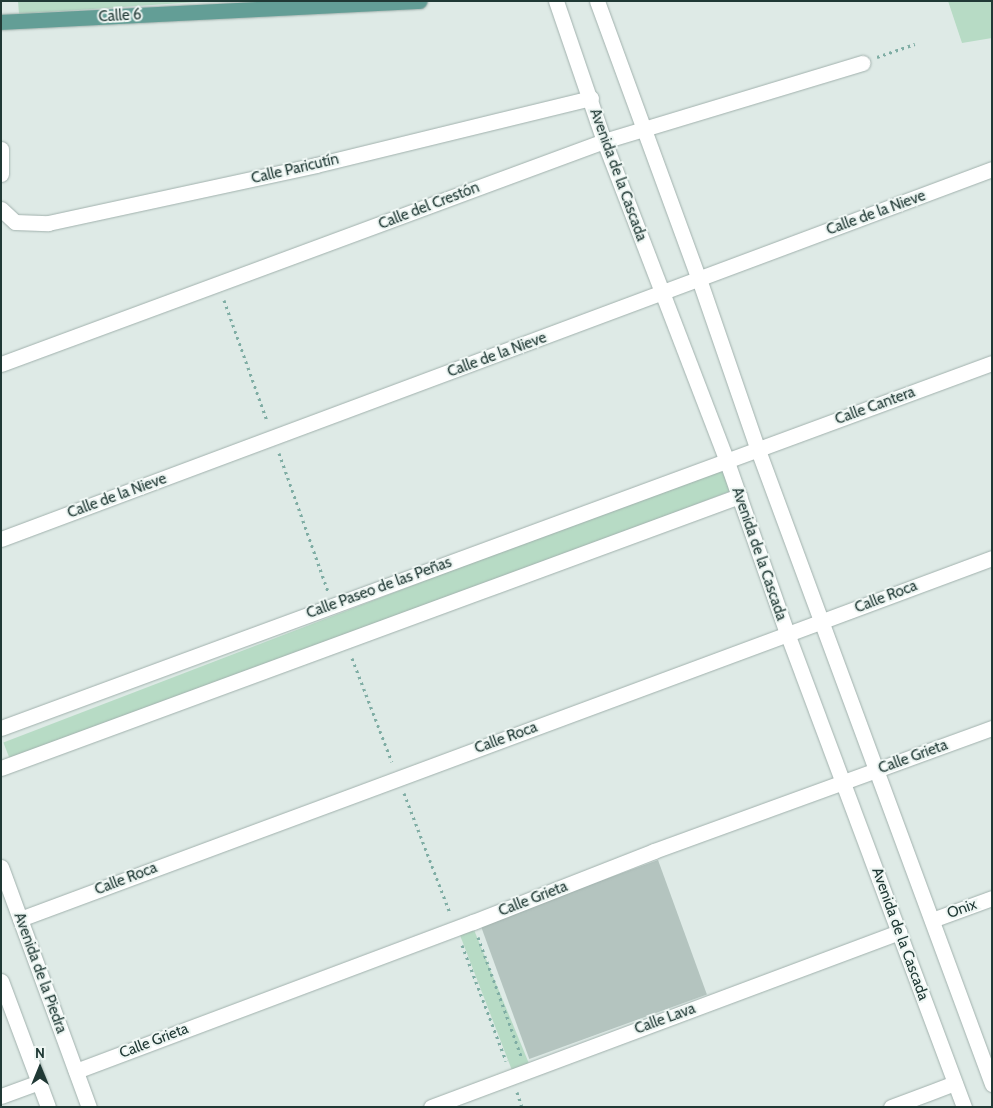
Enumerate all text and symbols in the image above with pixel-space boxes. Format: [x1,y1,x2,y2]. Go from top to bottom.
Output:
street label: Calle 6 [98,6,142,26]
street label: Avenida de la Cascada [586,106,650,244]
street label: Calle Paricutín [249,150,341,188]
street label: Calle del Crestón [376,178,482,234]
street label: Calle de la Nieve [824,187,928,239]
street label: Calle de la Nieve [445,329,549,381]
street label: Calle Cantera [833,383,917,429]
street label: Calle de la Nieve [65,470,169,522]
street label: Avenida de la Cascada [728,485,790,623]
street label: Calle Paseo de las Peñas [304,553,454,623]
street label: Calle Roca [852,577,920,617]
street label: Calle Roca [472,718,540,758]
street label: Calle Grieta [876,736,950,778]
street label: Calle Roca [92,859,160,899]
street label: Avenida de la Cascada [868,865,932,1003]
street label: Calle Grieta [496,878,570,920]
street label: Onix [945,895,979,923]
street label: Avenida de la Piedra [10,910,70,1036]
street label: Calle Lava [632,1000,698,1038]
street label: Calle Grieta [117,1020,191,1062]
north arrow [15,1043,65,1093]
text: N [35,1044,45,1062]

